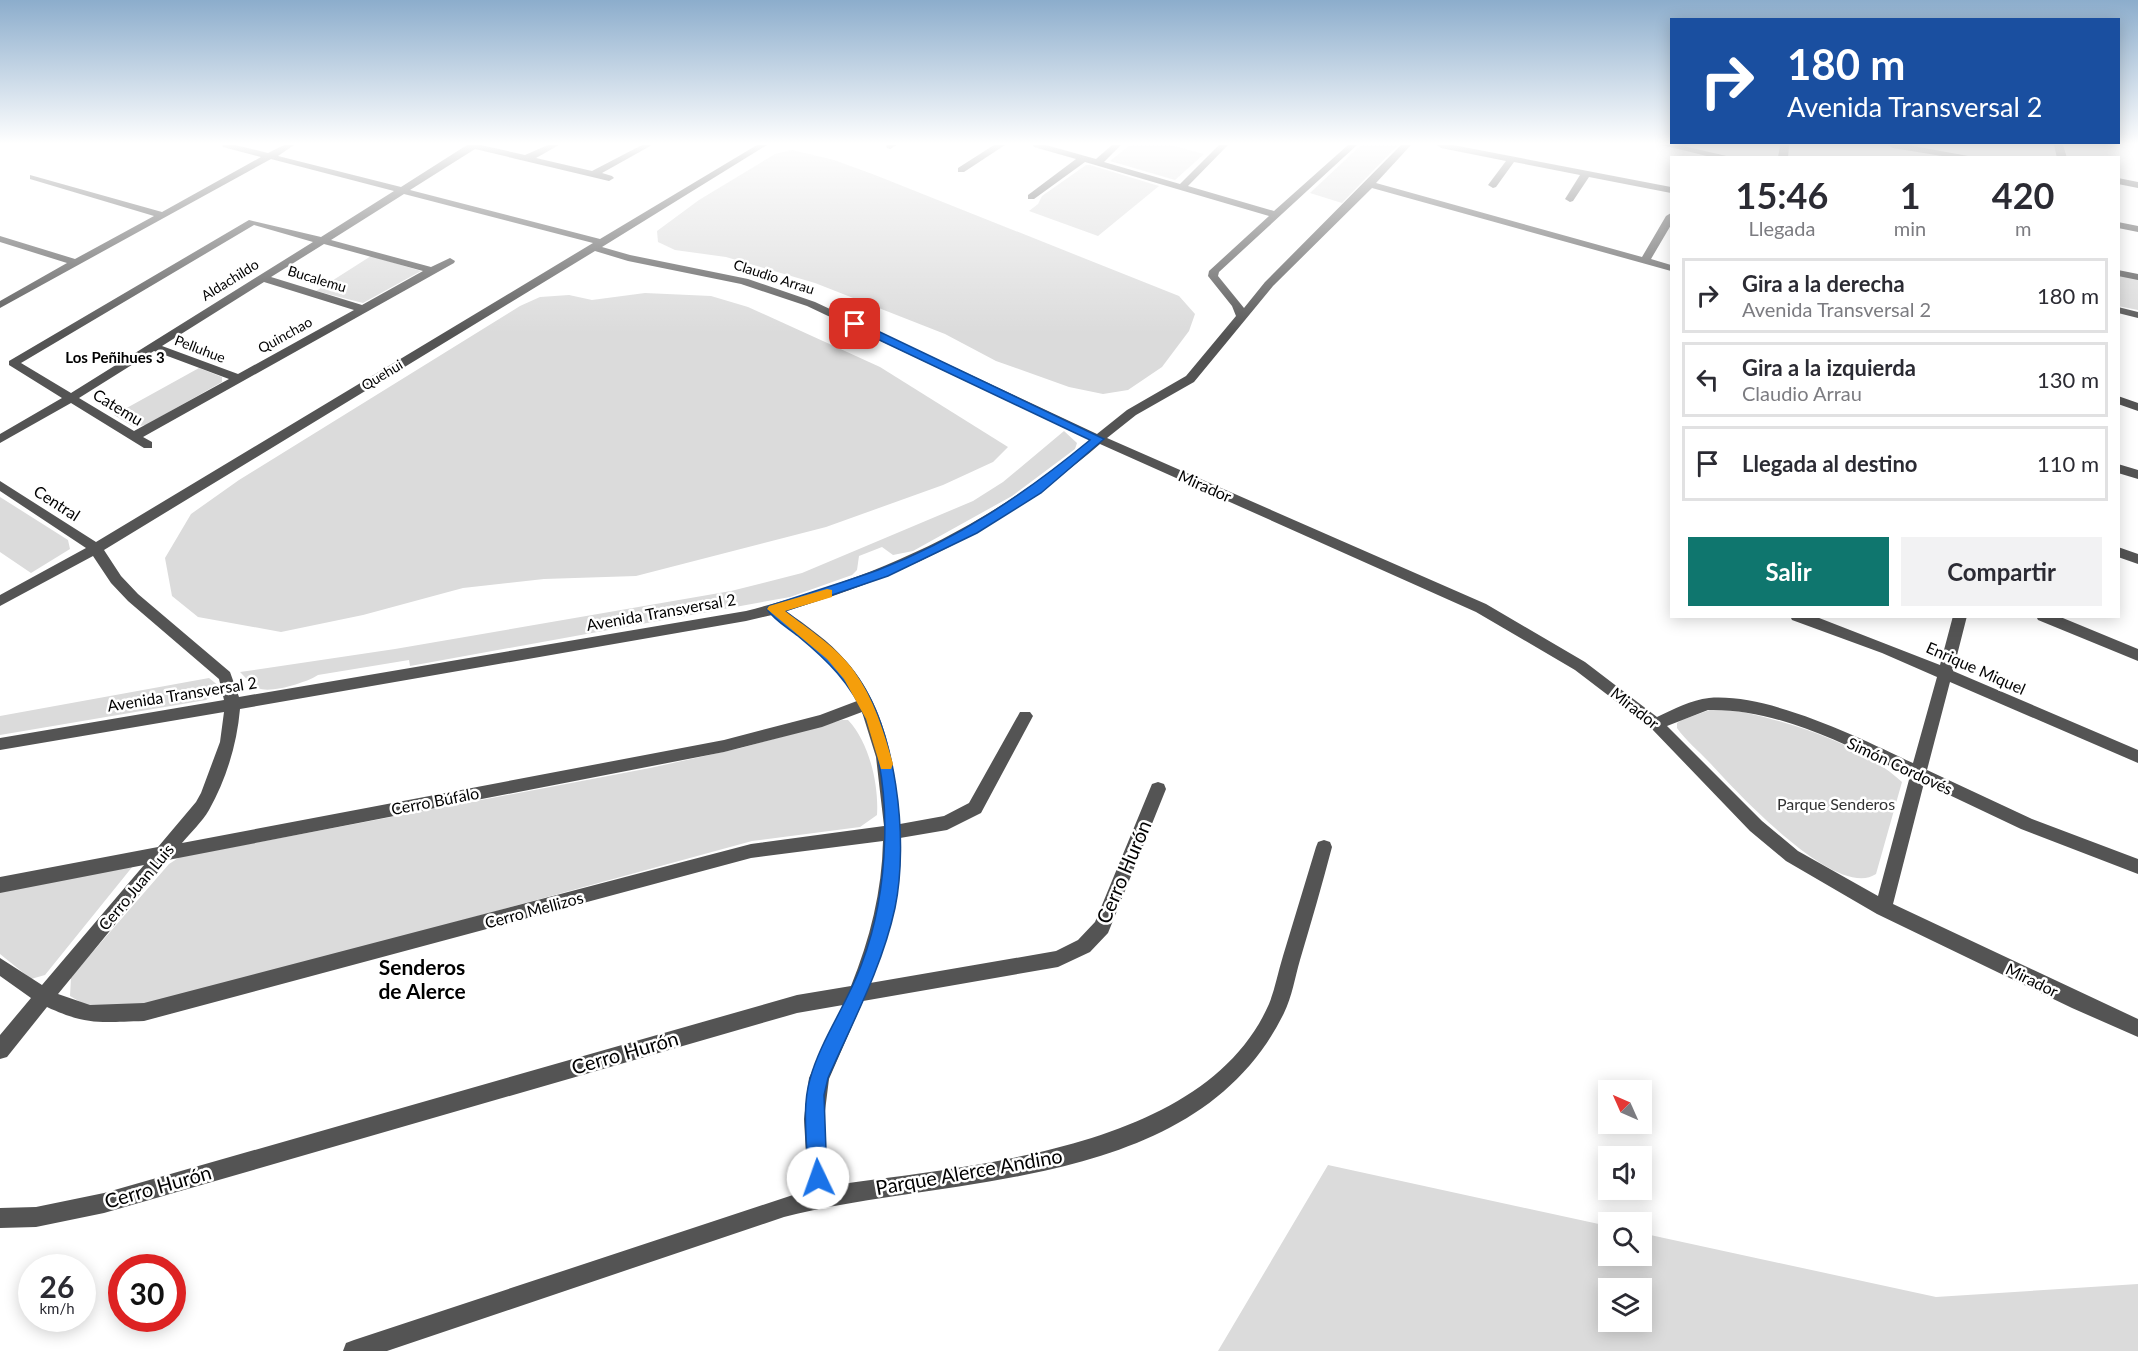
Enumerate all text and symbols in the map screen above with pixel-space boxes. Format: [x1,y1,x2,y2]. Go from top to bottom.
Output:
text: 180 m [1787,39,1905,89]
icon: right [1688,42,1766,120]
text: Avenida Transversal 2 [1787,90,2042,123]
text: 15:46 [1736,173,1828,217]
text: 1 [1900,173,1921,217]
text: 420 [1992,173,2054,217]
text: Llegada [1748,216,1815,240]
text: min [1894,216,1926,240]
text: m [2015,216,2031,240]
street label: Aldachildo [198,255,262,304]
street label: Claudio Arrau [732,255,817,298]
street label: Bucalemu [286,262,348,295]
text: Gira a la derecha [1742,270,1905,297]
icon: right [1691,279,1724,312]
text: 180 m [2037,282,2099,309]
text: Avenida Transversal 2 [1742,297,1931,321]
pin [829,298,880,349]
icon: arrive [838,307,871,340]
street label: Quinchao [255,313,315,356]
street label: Pelluhue [172,331,228,366]
district label: Los Peñihues 3 [65,348,165,366]
text: Gira a la izquierda [1742,354,1916,381]
street label: Quehui [358,356,406,394]
icon: left [1691,363,1724,396]
text: 130 m [2037,366,2099,393]
text: Claudio Arrau [1742,381,1862,405]
street label: Catemu [90,384,147,429]
icon: arrive [1691,447,1724,480]
text: Llegada al destino [1742,450,1918,477]
text: 110 m [2037,450,2099,477]
street label: Mirador [1176,465,1235,506]
street label: Central [31,481,84,524]
button: Salir [1688,537,1889,606]
button: Compartir [1901,537,2102,606]
street label: Avenida Transversal 2 [585,589,737,634]
street label: Enrique Miquel [1924,637,2029,698]
street label: Avenida Transversal 2 [106,672,258,715]
street label: Mirador [1607,683,1663,732]
street label: Simón Cordovés [1845,733,1956,798]
street label: Cerro Búfalo [389,783,480,818]
park label: Parque Senderos [1777,794,1895,813]
street label: Cerro Hurón [1091,816,1156,927]
street label: Cerro Juan Luis [94,840,177,934]
street label: Cerro Mellizos [483,887,585,932]
district label: Senderos de Alerce [378,954,466,1003]
street label: Mirador [2003,959,2062,1000]
street label: Cerro Hurón [569,1025,681,1079]
north arrow [1598,1080,1652,1134]
map controls [1598,1080,1652,1332]
street label: Parque Alerce Andino [874,1143,1064,1199]
position arrow [786,1146,850,1210]
button: sound [1598,1146,1652,1200]
street label: Cerro Hurón [102,1159,214,1213]
button: search [1598,1212,1652,1266]
speed limit sign: 30 [108,1254,186,1332]
text: 26 [40,1268,74,1304]
button: layers [1598,1278,1652,1332]
text: km/h [39,1299,75,1317]

